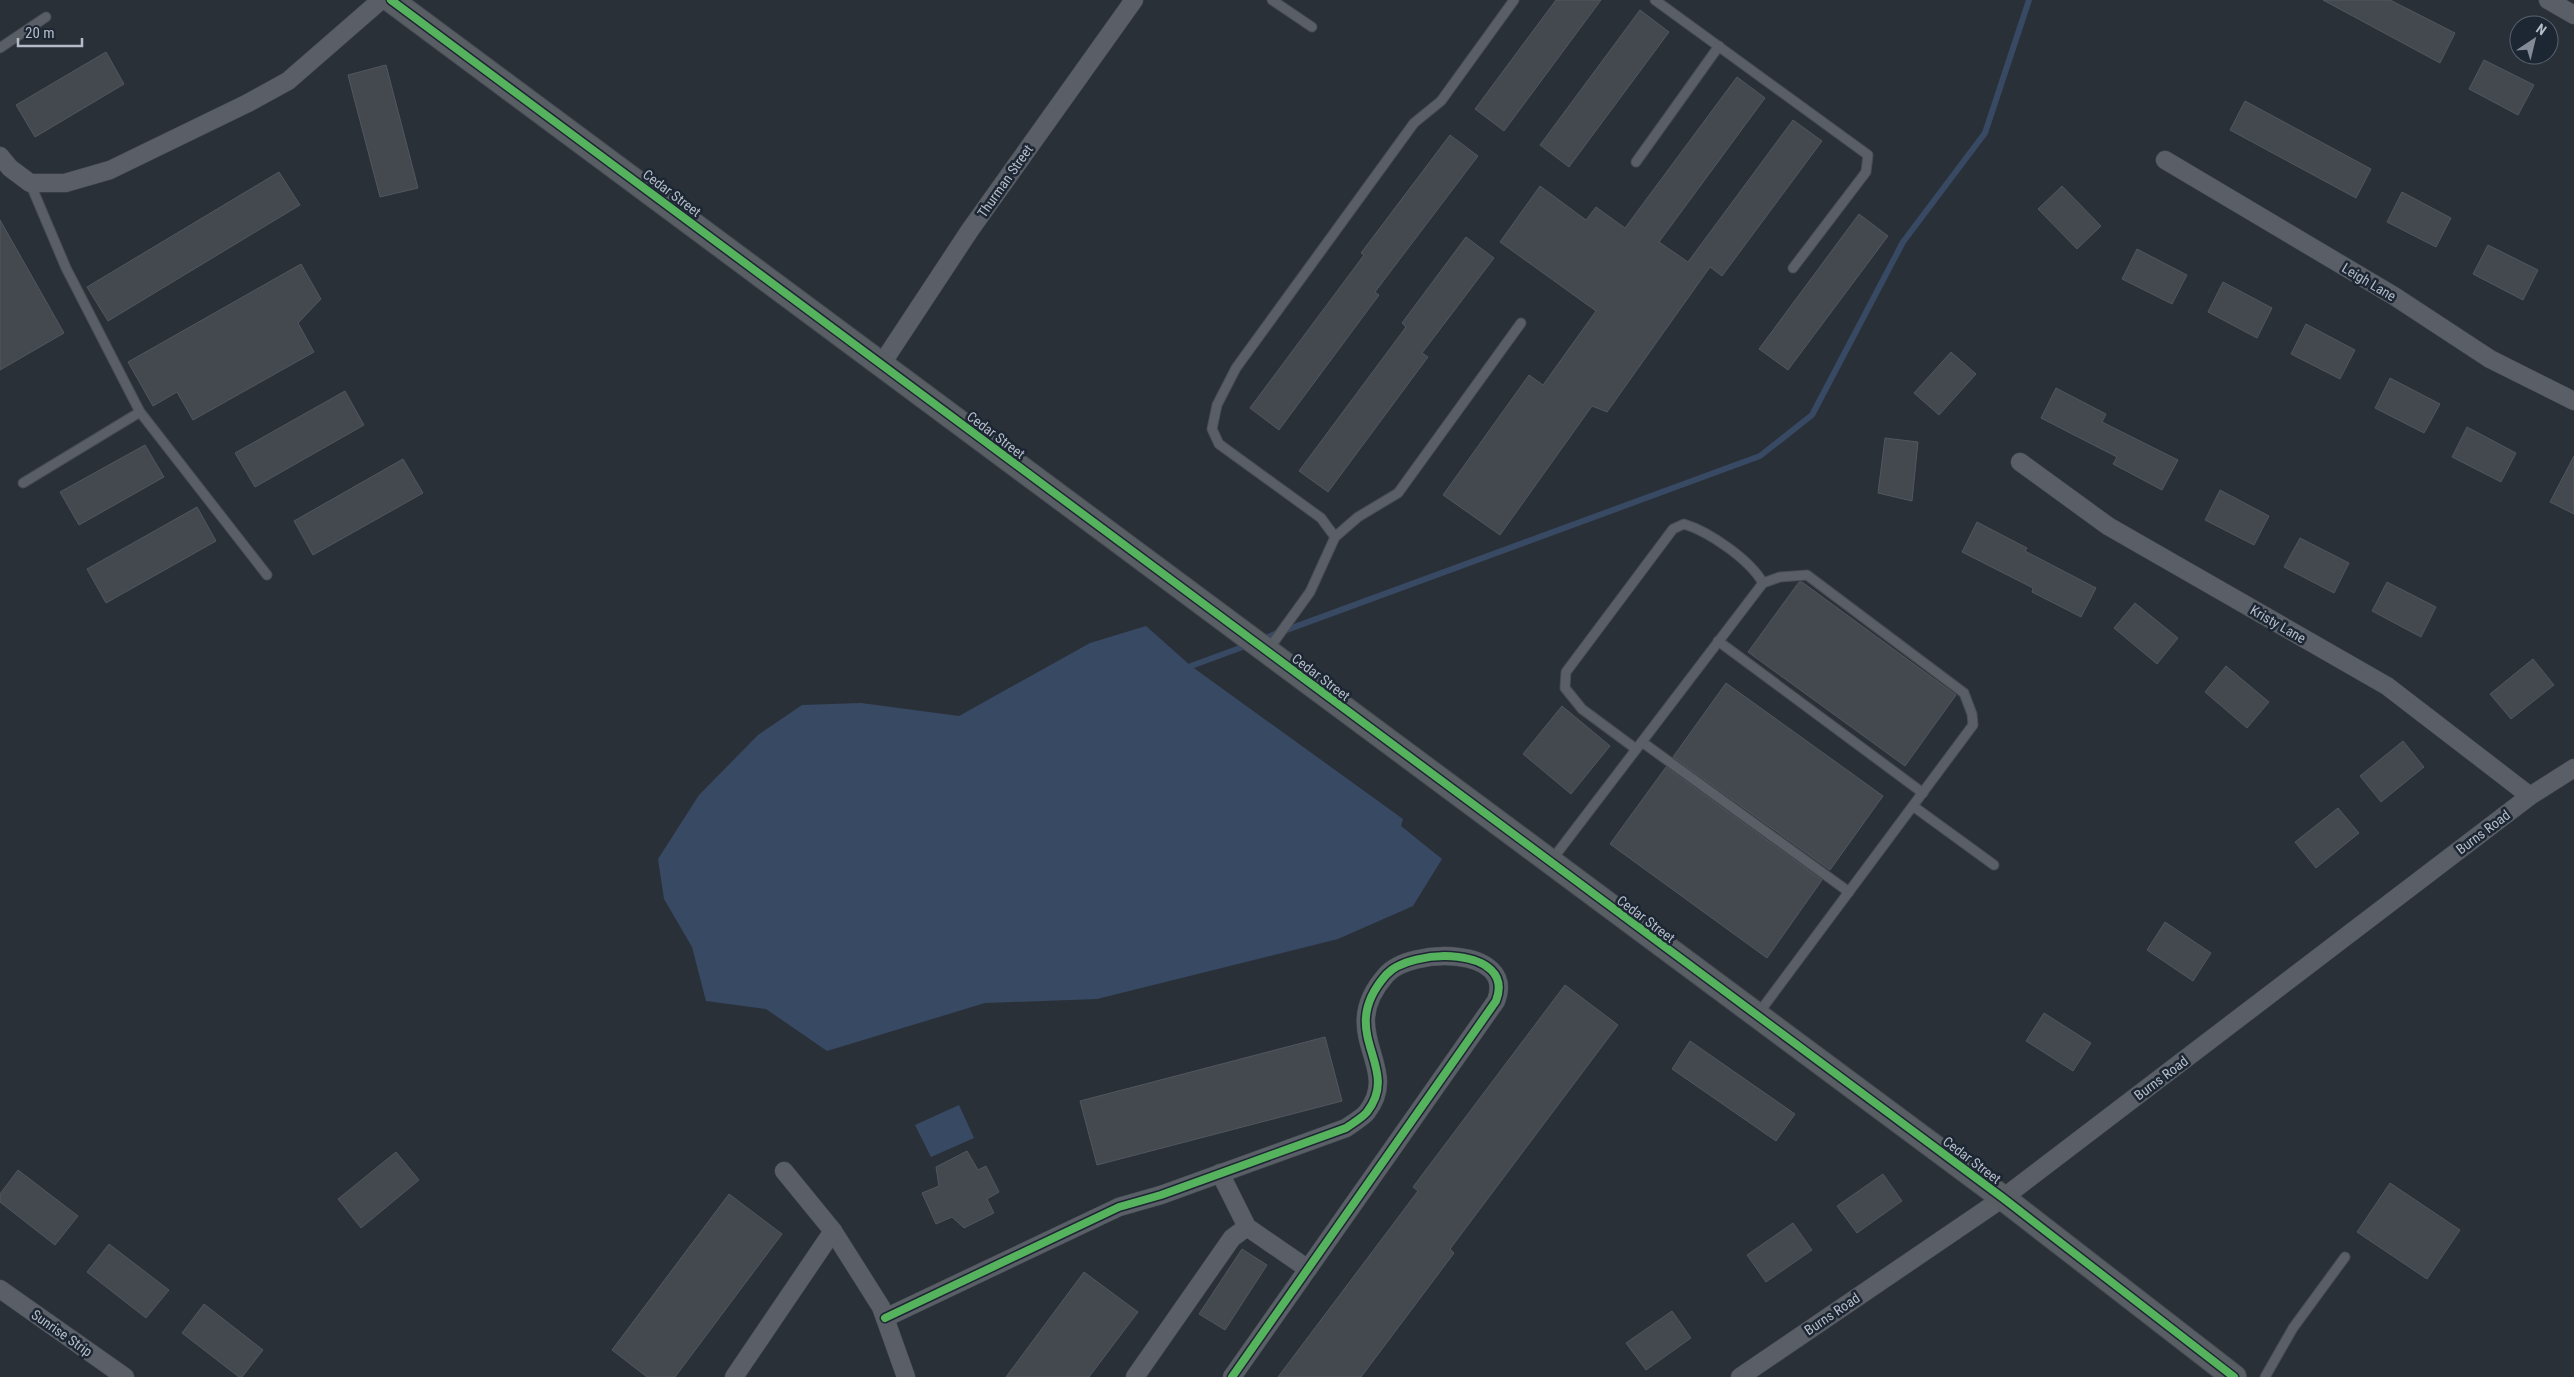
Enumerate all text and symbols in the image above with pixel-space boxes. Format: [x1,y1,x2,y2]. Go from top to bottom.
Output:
scale bar [18,15,81,47]
north arrow [2509,15,2559,65]
text: N [2533,20,2550,38]
text: 20 m [25,24,55,42]
street label: Thurman Street [974,142,1036,220]
street label: Cedar Street [640,166,704,220]
street label: Leigh Lane [2339,260,2399,305]
street label: Cedar Street [964,408,1028,462]
street label: Kristy Lane [2247,602,2309,646]
street label: Cedar Street [1289,650,1353,704]
street label: Burns Road [2453,807,2513,857]
street label: Cedar Street [1614,892,1678,946]
street label: Burns Road [2131,1053,2191,1103]
street label: Cedar Street [1940,1133,2004,1187]
street label: Burns Road [1801,1290,1863,1338]
street label: Sunrise Strip [29,1306,95,1360]

